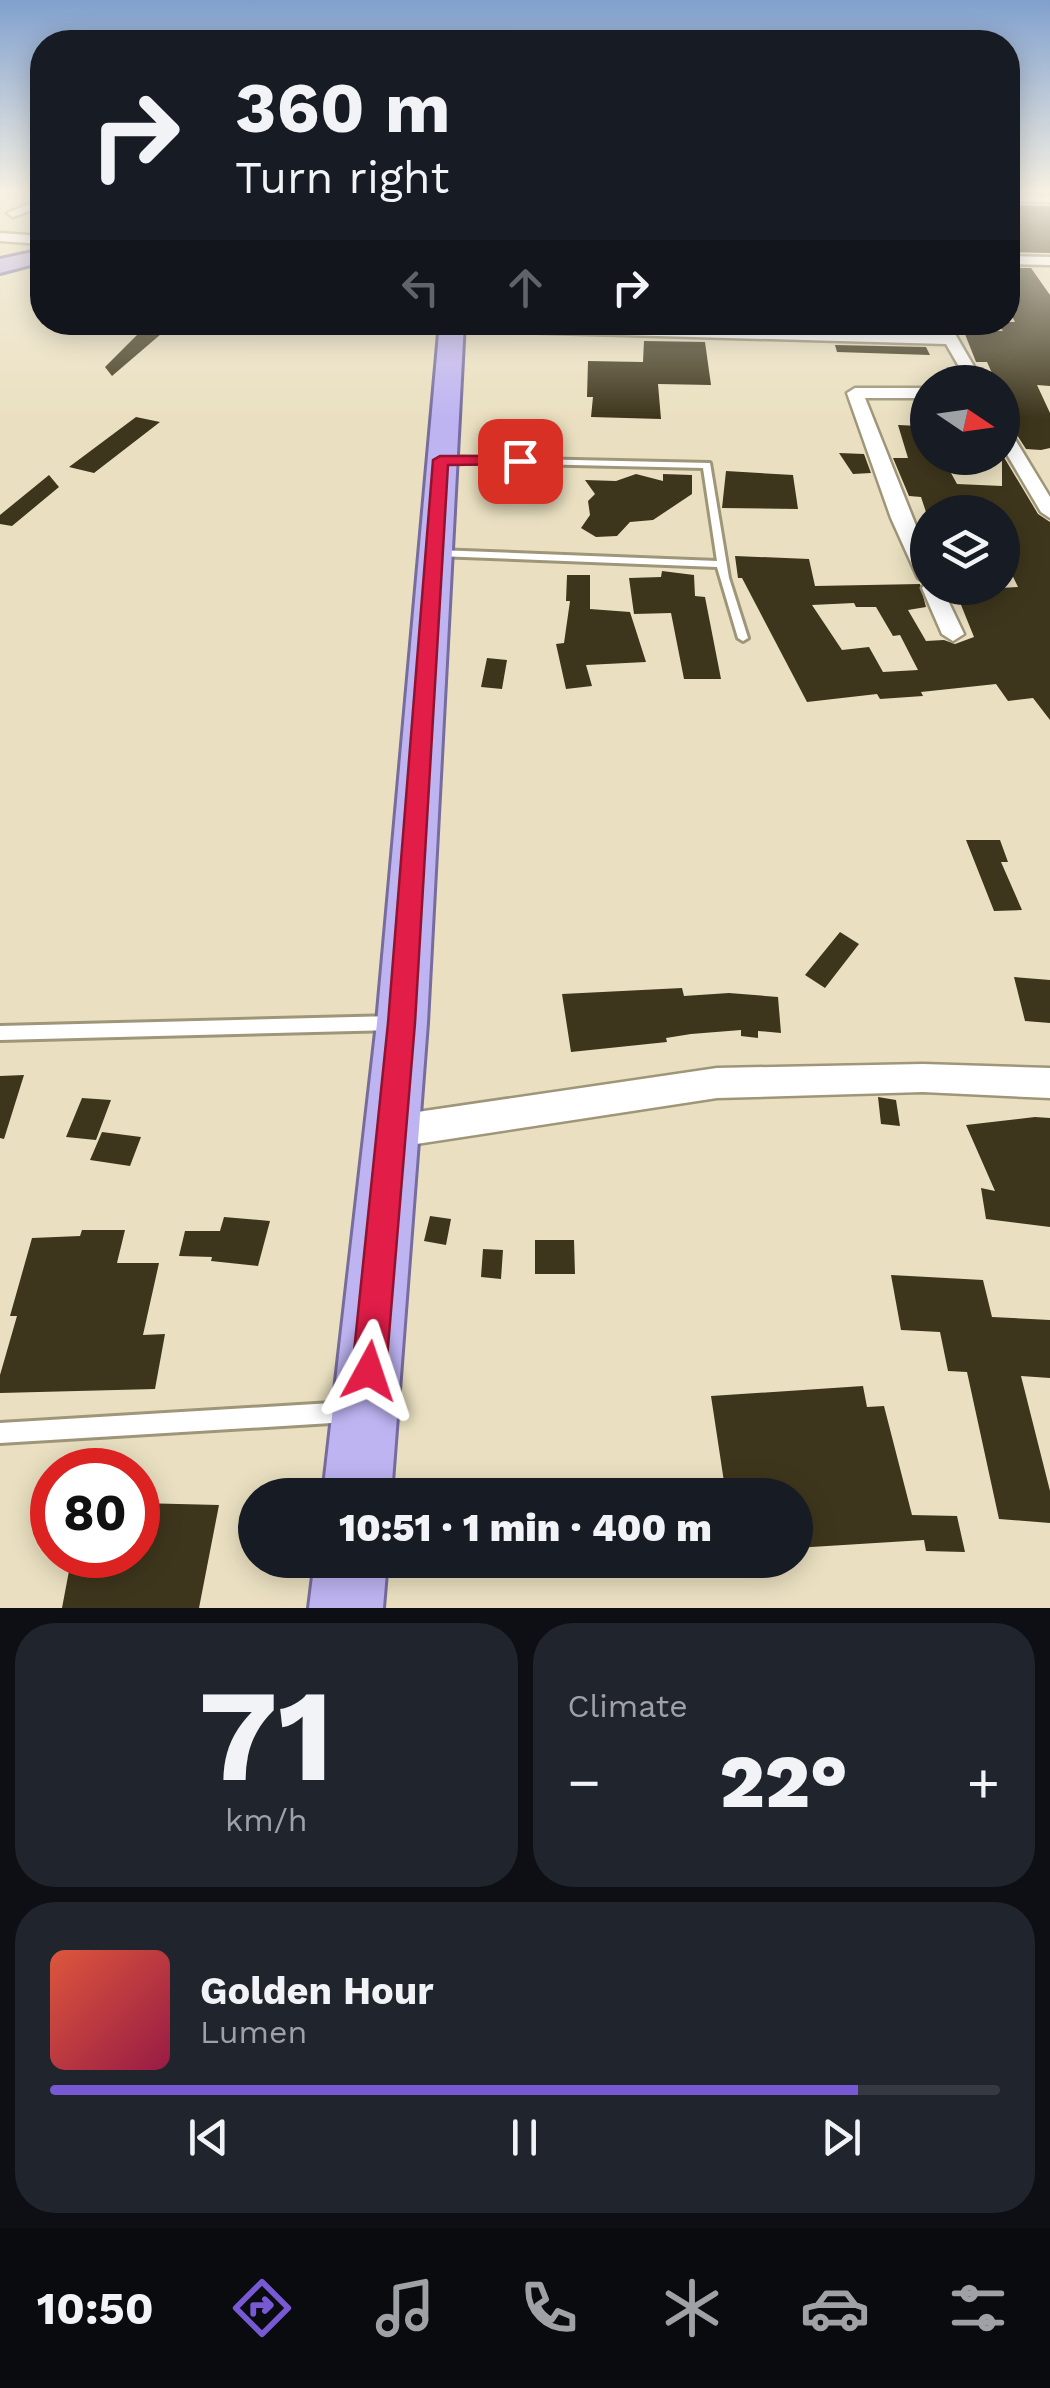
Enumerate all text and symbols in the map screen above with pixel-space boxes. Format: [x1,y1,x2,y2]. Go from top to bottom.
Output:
text: 360 m [235,67,451,149]
icon: right [70,70,200,200]
text: Turn right [235,151,449,204]
icon: left [393,260,448,315]
icon: ahead [498,260,553,315]
icon: right [603,260,658,315]
north arrow [910,365,1020,475]
map controls [910,365,1020,605]
pin [478,419,563,504]
icon: arrive [493,434,548,489]
button: layers [910,495,1020,605]
position arrow [317,1319,421,1423]
speed limit sign: 80 [30,1448,160,1578]
text: 10:51 · 1 min · 400 m [339,1506,712,1550]
text: 71 [199,1659,334,1812]
text: Climate [568,1687,688,1725]
text: 22° [720,1737,848,1825]
text: − [568,1750,601,1814]
text: + [967,1750,1000,1814]
text: km/h [225,1801,307,1839]
text: Golden Hour [200,1969,434,2013]
text: Lumen [200,2013,307,2051]
icon: previous [181,2110,236,2165]
icon: pause [497,2110,552,2165]
icon: next [814,2110,869,2165]
icon: directions [227,2273,297,2343]
icon: music [370,2273,440,2343]
icon: phone [514,2273,584,2343]
icon: climate [657,2273,727,2343]
icon: car [800,2273,870,2343]
icon: filters [943,2273,1013,2343]
text: 10:50 [37,2282,154,2335]

